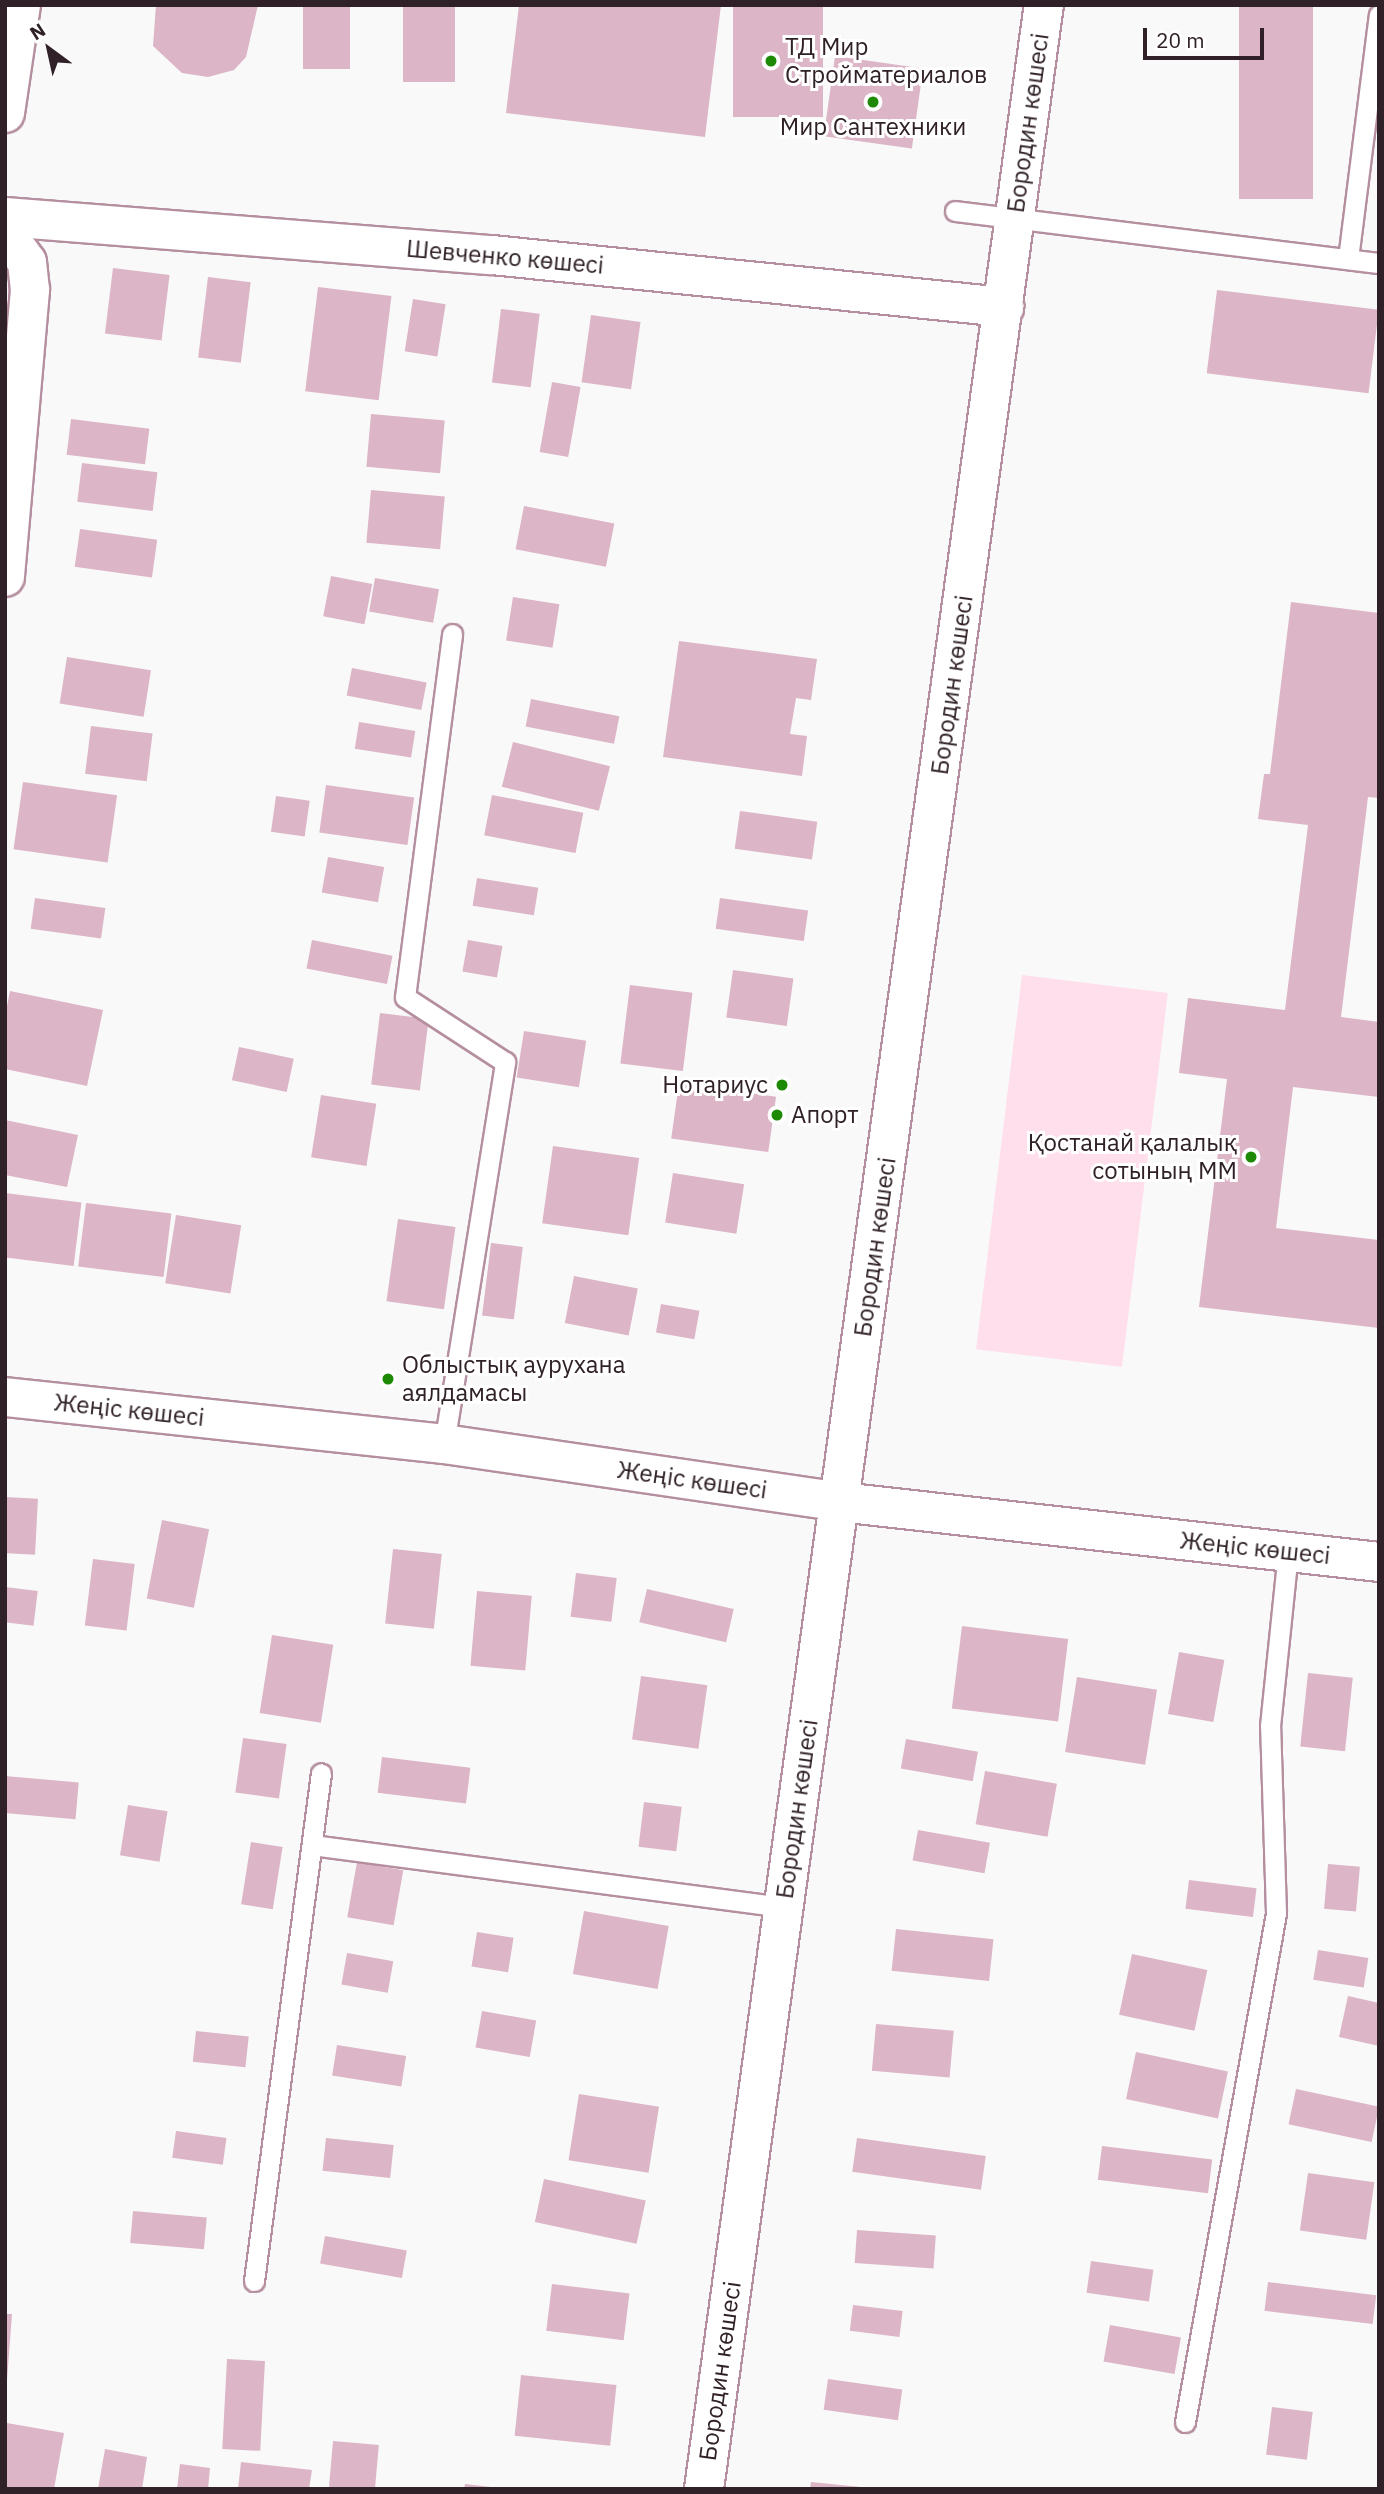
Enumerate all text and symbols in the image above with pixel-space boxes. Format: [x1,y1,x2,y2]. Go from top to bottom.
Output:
north arrow [14,14,84,84]
scale bar [1146,14,1267,58]
text: N [25,18,50,45]
text: 20 m [1156,26,1205,54]
street label: Бородин көшесі [1001,31,1055,215]
place label: ТД Мир Стройматериалов [785,33,987,89]
marker: ТД Мир Стройматериалов [763,53,779,69]
marker: Мир Сантехники [865,94,881,110]
place label: Мир Сантехники [780,113,966,141]
street label: Шевченко көшесі [405,234,605,280]
street label: Бородин көшесі [925,593,979,777]
place label: Нотариус [662,1071,768,1099]
marker: Нотариус [774,1077,790,1093]
place label: Апорт [791,1101,859,1129]
marker: Апорт [769,1107,785,1123]
place label: Қостанай қалалық сотының ММ [1028,1129,1237,1185]
marker: Қостанай қалалық сотының ММ [1243,1149,1259,1165]
street label: Бородин көшесі [848,1155,902,1339]
place label: Облыстық аурухана аялдамасы [402,1351,626,1407]
marker: Облыстық аурухана аялдамасы [380,1371,396,1387]
street label: Жеңіс көшесі [52,1388,206,1432]
street label: Жеңіс көшесі [615,1455,769,1505]
street label: Жеңіс көшесі [1178,1526,1332,1570]
street label: Бородин көшесі [770,1717,824,1901]
street label: Бородин көшесі [693,2279,747,2463]

